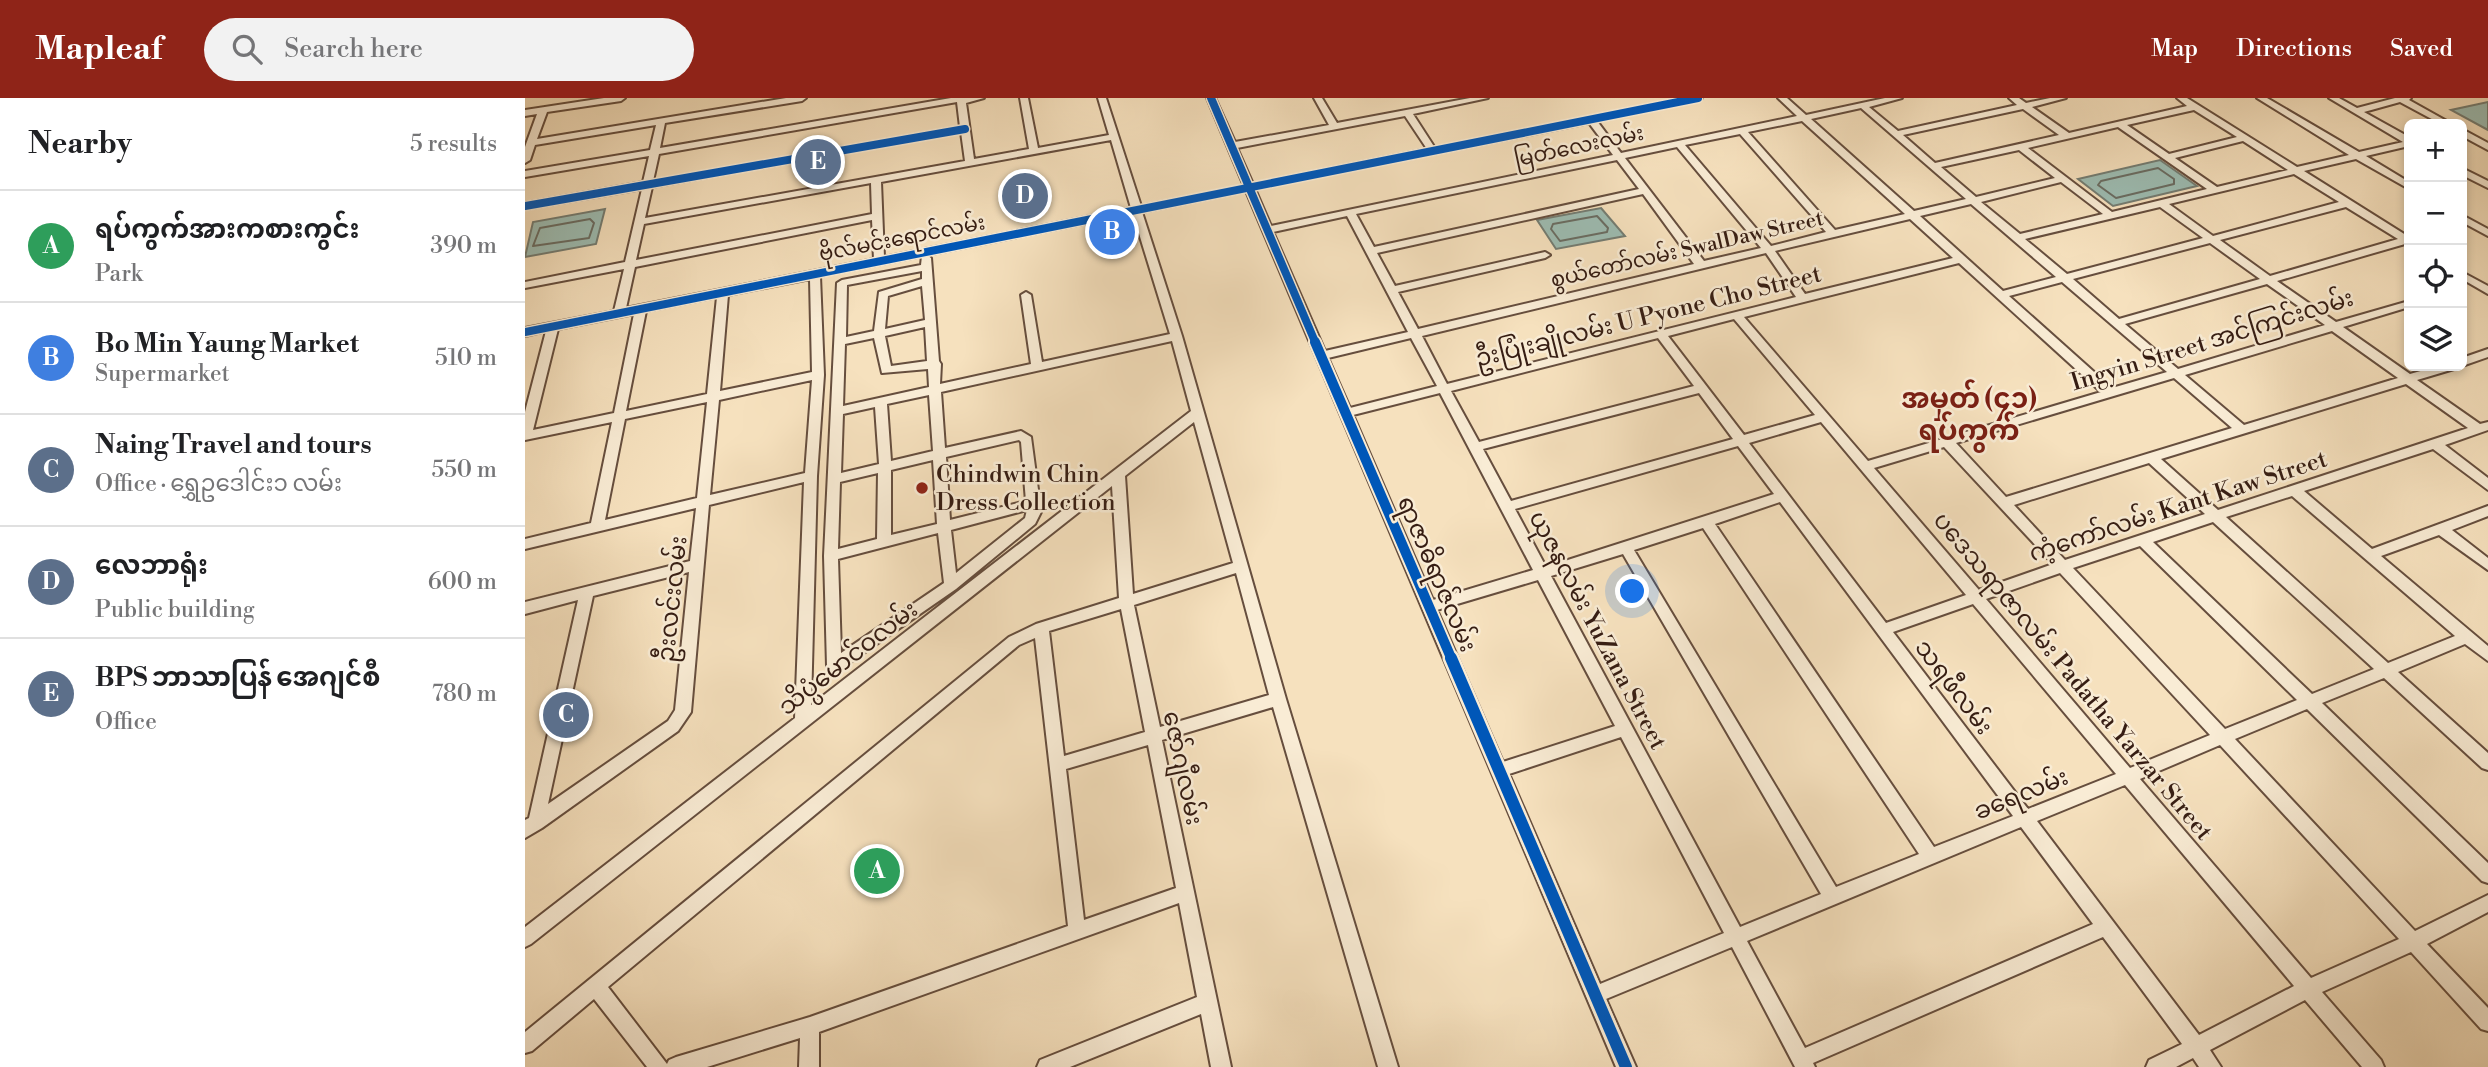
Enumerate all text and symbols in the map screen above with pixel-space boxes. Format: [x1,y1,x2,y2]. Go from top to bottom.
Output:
search box [204,18,694,81]
text: Mapleaf [35,29,162,70]
icon: search [228,30,266,68]
text: Search here [284,33,423,65]
text: Map [2151,34,2198,64]
text: Directions [2236,34,2352,64]
text: Saved [2390,34,2453,64]
street label: မြတ်လေးလမ်း [1511,117,1647,176]
map controls [2404,119,2467,371]
button: + [2404,119,2467,182]
text: Nearby [28,125,132,163]
text: 5 results [410,130,497,158]
pin: E [795,136,841,188]
pin: D [1002,170,1048,222]
button: − [2404,182,2467,245]
street label: စွယ်တော်လမ်း SwalDaw Street [1547,202,1827,296]
street label: ဗိုလ်မင်းရောင်လမ်း [816,206,988,271]
pin: B [1089,206,1135,258]
text: ရပ်ကွက်အားကစားကွင်း [95,214,360,246]
text: A [43,232,59,260]
text: 390 m [430,232,497,260]
button: locate [2404,245,2467,308]
street label: ဦးပြုံးချိုလမ်း U Pyone Cho Street [1472,257,1826,377]
text: Park [95,260,143,288]
street label: Ingyin Street အင်ကြင်းလမ်း [2067,282,2358,401]
button: layers [2404,308,2467,371]
text: Bo Min Yaung Market [95,328,359,360]
text: B [42,344,60,372]
text: 510 m [435,344,497,372]
text: Supermarket [95,360,230,388]
district label: အမှတ် (၄၁) ရပ်ကွက် [1901,379,2037,453]
text: Naing Travel and tours [95,429,372,461]
street label: ကံ့ကော်လမ်း Kant Kaw Street [2025,442,2332,569]
text: C [43,456,59,484]
text: 550 m [432,456,497,484]
place label: Chindwin Chin Dress Collection [936,460,1116,518]
text: Office · ရွှေဥဒေါင်း၁ လမ်း [95,470,342,498]
marker: Chindwin Chin Dress Collection [914,480,930,496]
street label: ရာဇာဓိရာဇ်လမ်း [1387,491,1484,658]
street label: ယုဇနလမ်း YuZana Street [1519,505,1675,757]
street label: ပဒေသရာဇာလမ်း Padatha Yarzar Street [1924,505,2220,849]
street label: ဦးလင်းလမ်း [649,534,698,664]
text: လေဘာရုံး [95,550,208,582]
text: D [42,568,60,596]
text: 600 m [428,568,497,596]
your location [1615,574,1649,608]
street label: သိပ္ပံမောင်ဝလမ်း [772,593,926,725]
text: Public building [95,596,255,624]
street label: သရဖီလမ်း [1905,633,2000,743]
text: BPS ဘာသာပြန် အေဂျင်စီ [95,662,380,694]
text: E [43,680,59,708]
text: 780 m [432,680,497,708]
pin: C [543,689,589,741]
text: Office [95,708,157,736]
street label: ဇော်ဂျီလမ်း [1152,708,1211,829]
street label: ခရေလမ်း [1969,761,2074,830]
pin: A [854,845,900,897]

